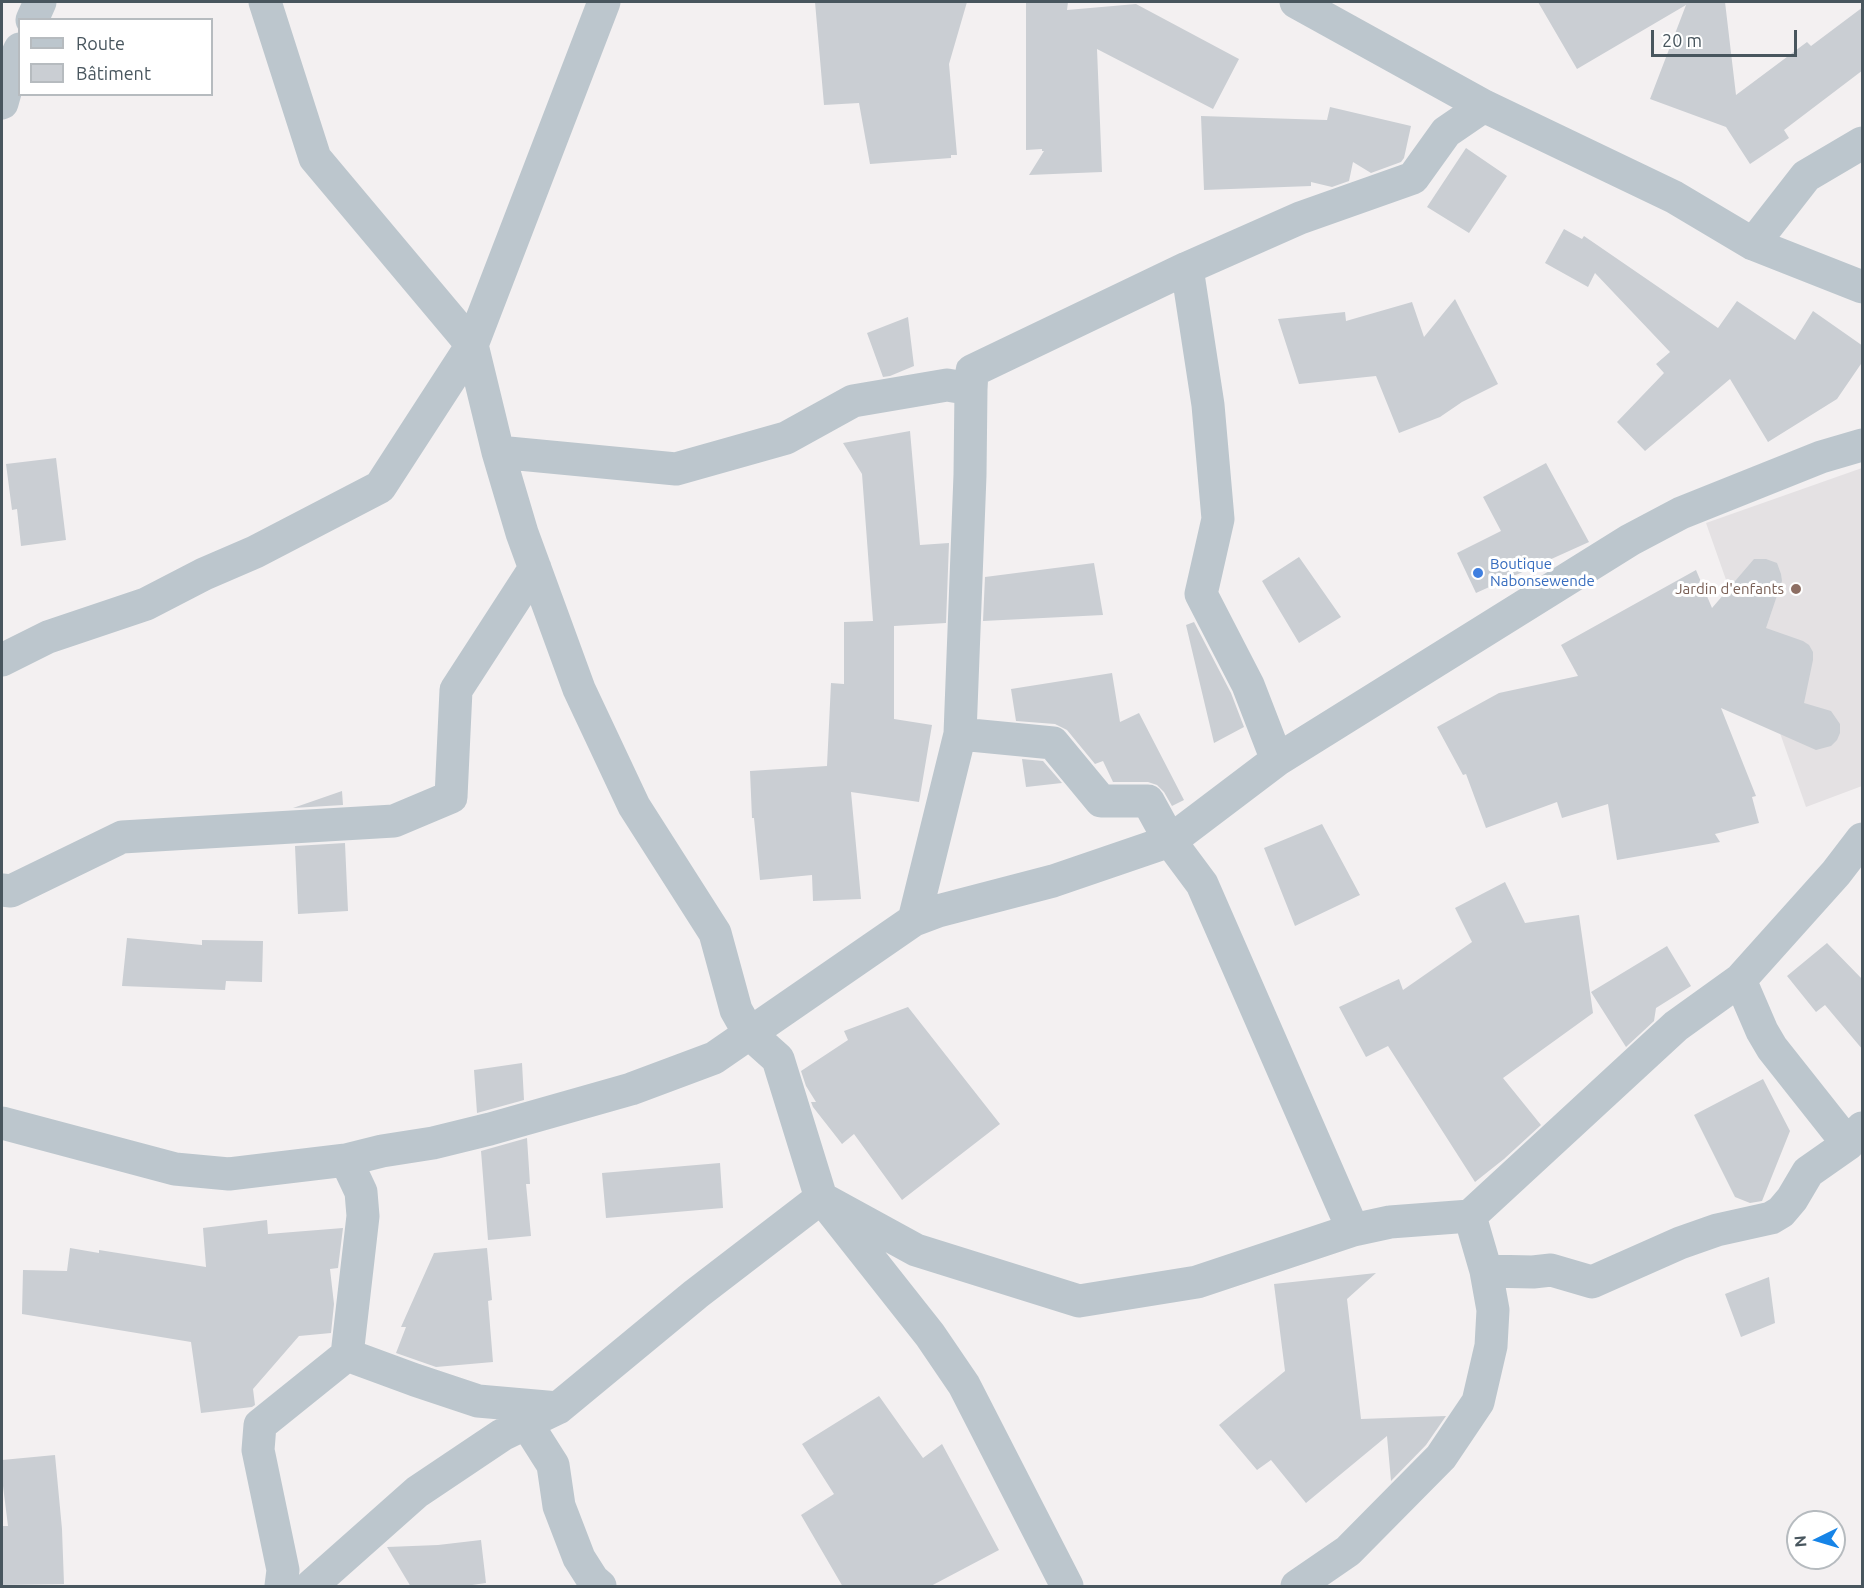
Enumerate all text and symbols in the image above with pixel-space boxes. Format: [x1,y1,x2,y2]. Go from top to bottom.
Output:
legend [18,18,213,96]
scale bar [1654,18,1800,56]
text: 20 m [1662,30,1702,50]
text: Route [76,33,125,53]
text: Bâtiment [76,63,151,83]
place label: Boutique Nabonsewende [1490,555,1595,590]
marker: Boutique Nabonsewende [1471,566,1485,580]
place label: Jardin d'enfants [1675,580,1784,598]
marker: Jardin d'enfants [1789,582,1803,596]
north arrow [1786,1510,1846,1570]
text: N [1791,1535,1810,1548]

